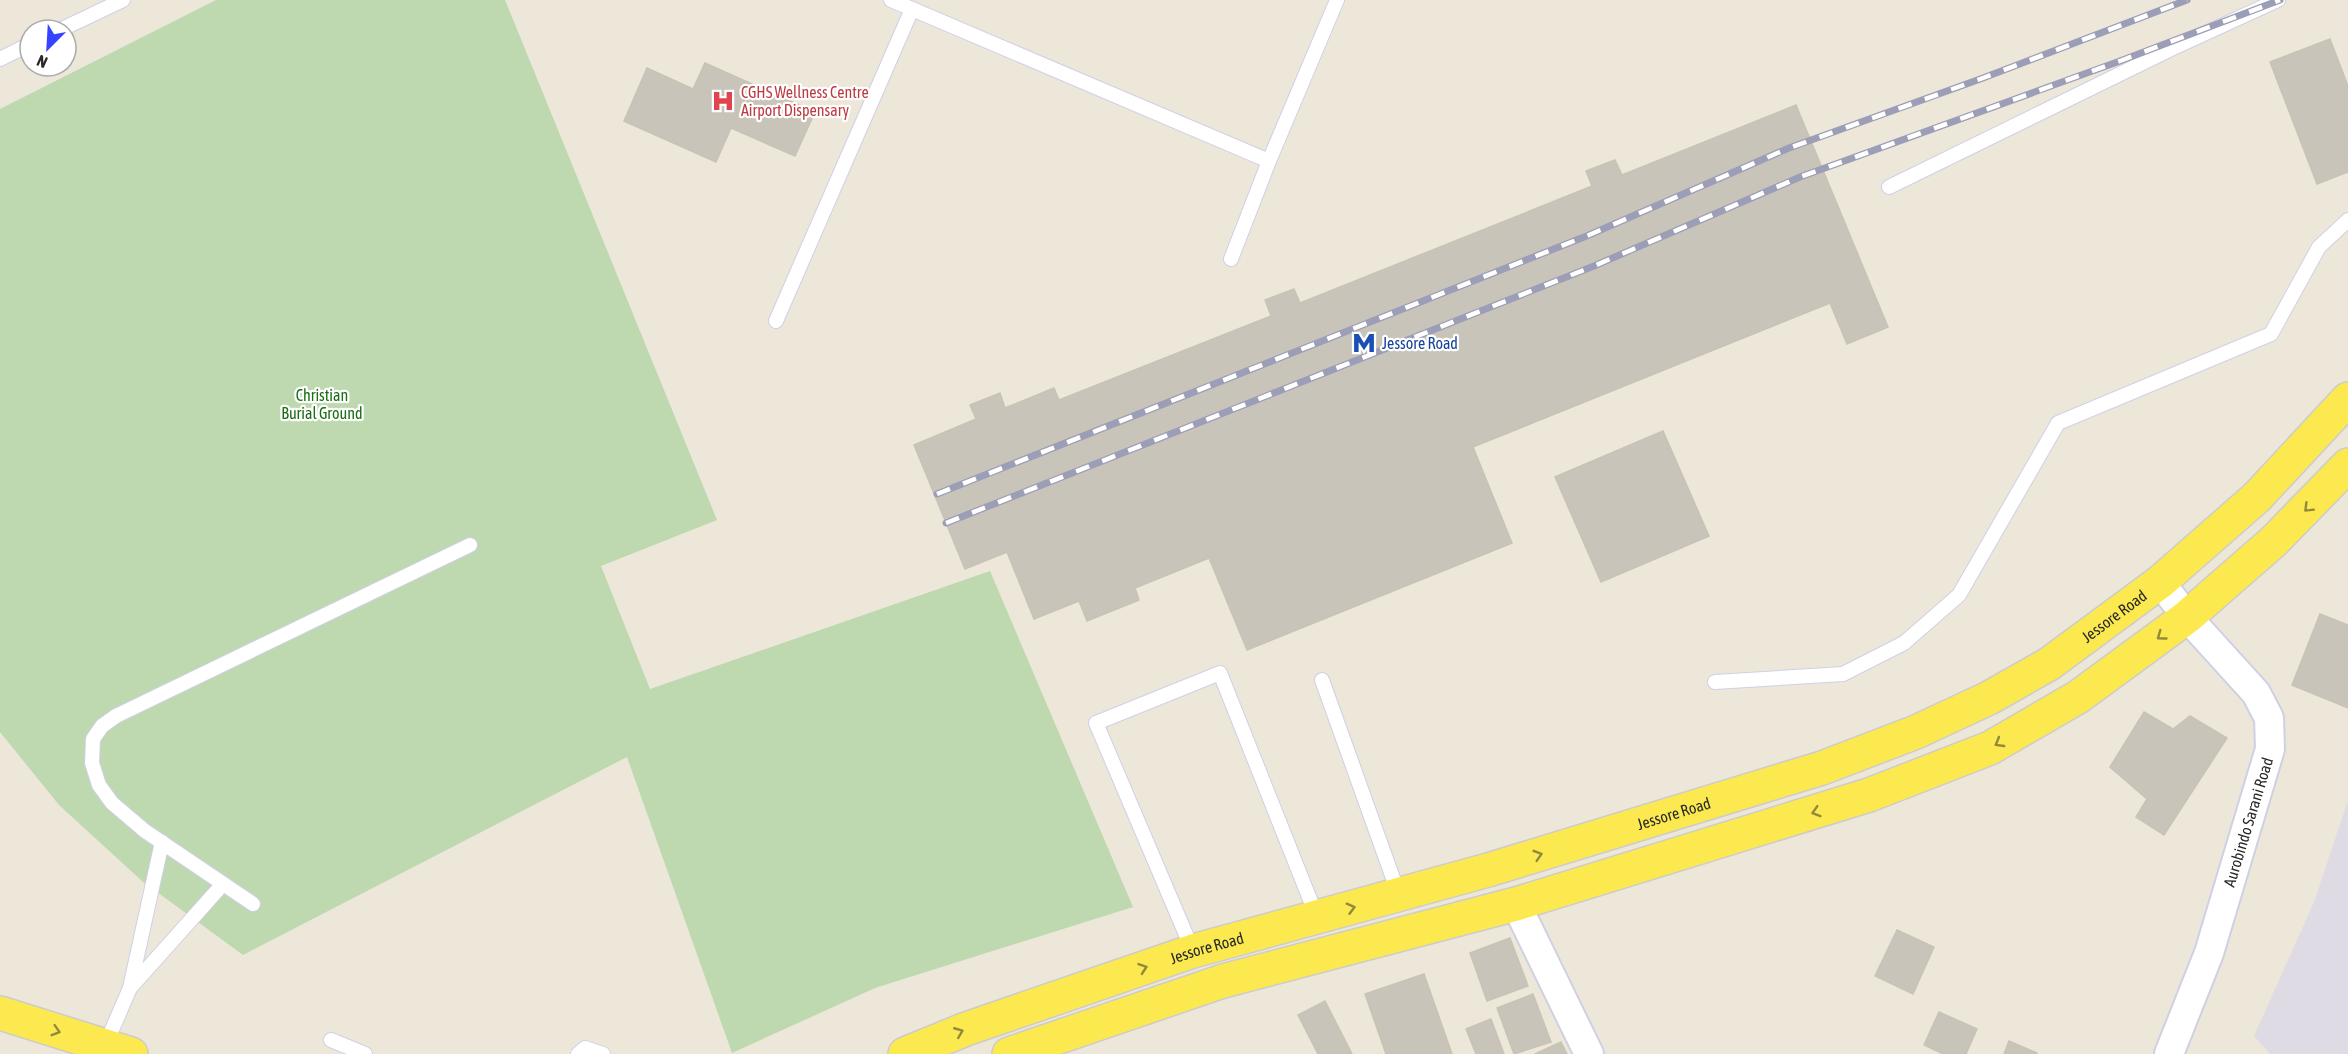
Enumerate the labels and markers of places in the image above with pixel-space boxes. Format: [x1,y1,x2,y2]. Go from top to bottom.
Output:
place label: CGHS Wellness Centre Airport Dispensary [741,83,869,120]
hospital icon: CGHS Wellness Centre Airport Dispensary [710,88,736,114]
metro station icon: Jessore Road [1351,330,1377,356]
place label: Jessore Road [1382,334,1458,352]

